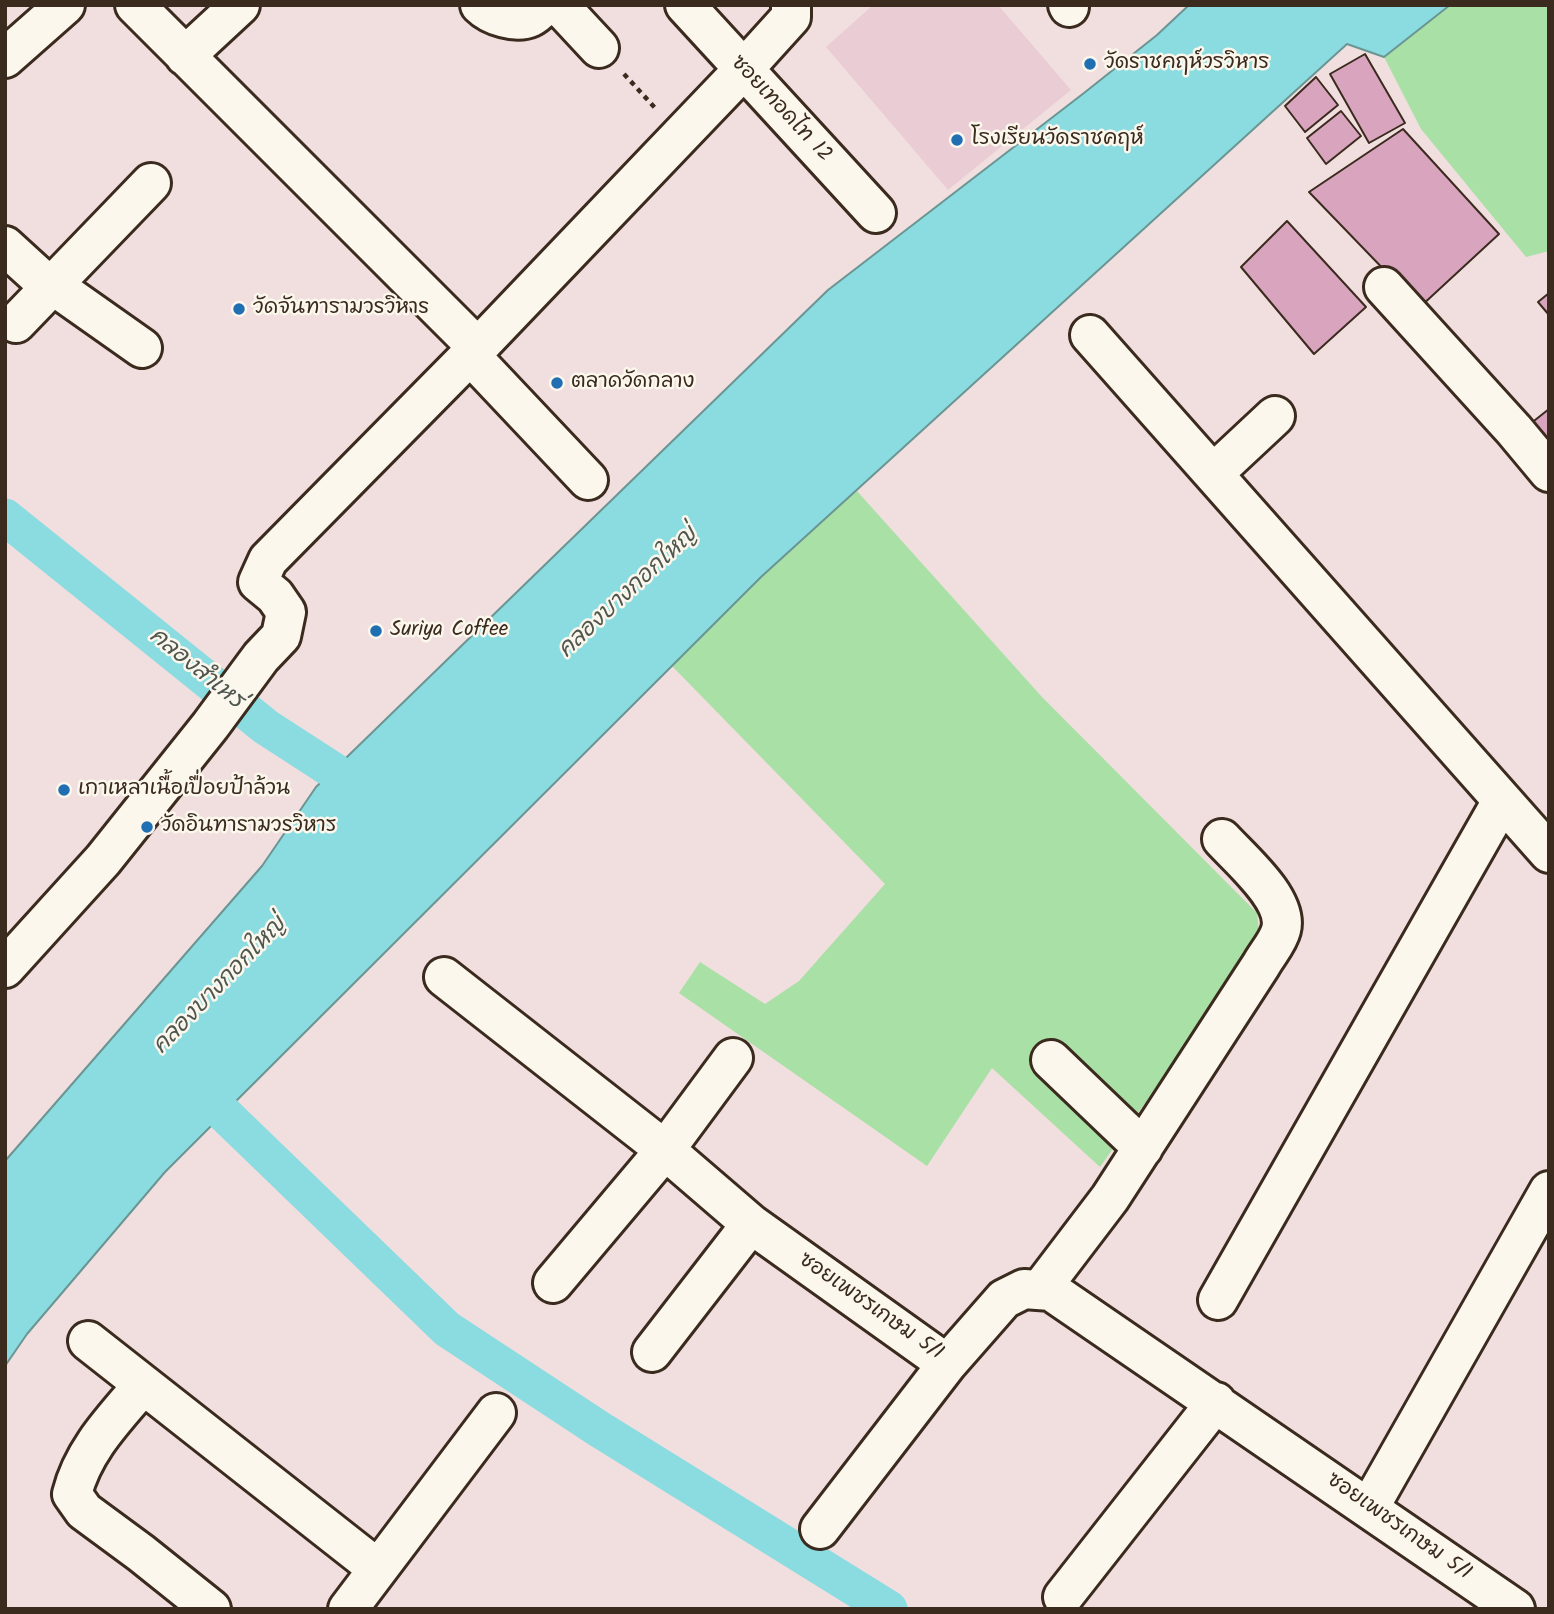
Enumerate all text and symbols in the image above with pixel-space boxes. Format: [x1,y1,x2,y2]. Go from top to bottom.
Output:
street label: ซอยเทอดไท 12 [724,51,836,169]
place label: วัดราชคฤห์วรวิหาร [1104,51,1269,77]
marker: วัดราชคฤห์วรวิหาร [1082,56,1098,72]
place label: โรงเรียนวัดราชคฤห์ [971,127,1144,153]
marker: โรงเรียนวัดราชคฤห์ [949,132,965,148]
place label: วัดจันทารามวรวิหาร [253,296,429,322]
marker: วัดจันทารามวรวิหาร [231,301,247,317]
place label: ตลาดวัดกลาง [571,370,695,396]
marker: ตลาดวัดกลาง [549,375,565,391]
water label: คลองบางกอกใหญ่ [554,523,704,665]
place label: Suriya Coffee [390,618,508,644]
marker: Suriya Coffee [368,623,384,639]
water label: คลองสำเหร่ [142,624,248,716]
place label: เกาเหลาเนื้อเปื่อยป้าล้วน [78,777,290,803]
marker: เกาเหลาเนื้อเปื่อยป้าล้วน [56,782,72,798]
place label: วัดอินทารามวรวิหาร [161,814,336,840]
marker: วัดอินทารามวรวิหาร [139,819,155,835]
water label: คลองบางกอกใหญ่ [149,913,293,1061]
street label: ซอยเพชรเกษม 5/1 [793,1249,947,1367]
street label: ซอยเพชรเกษม 5/1 [1321,1469,1475,1587]

